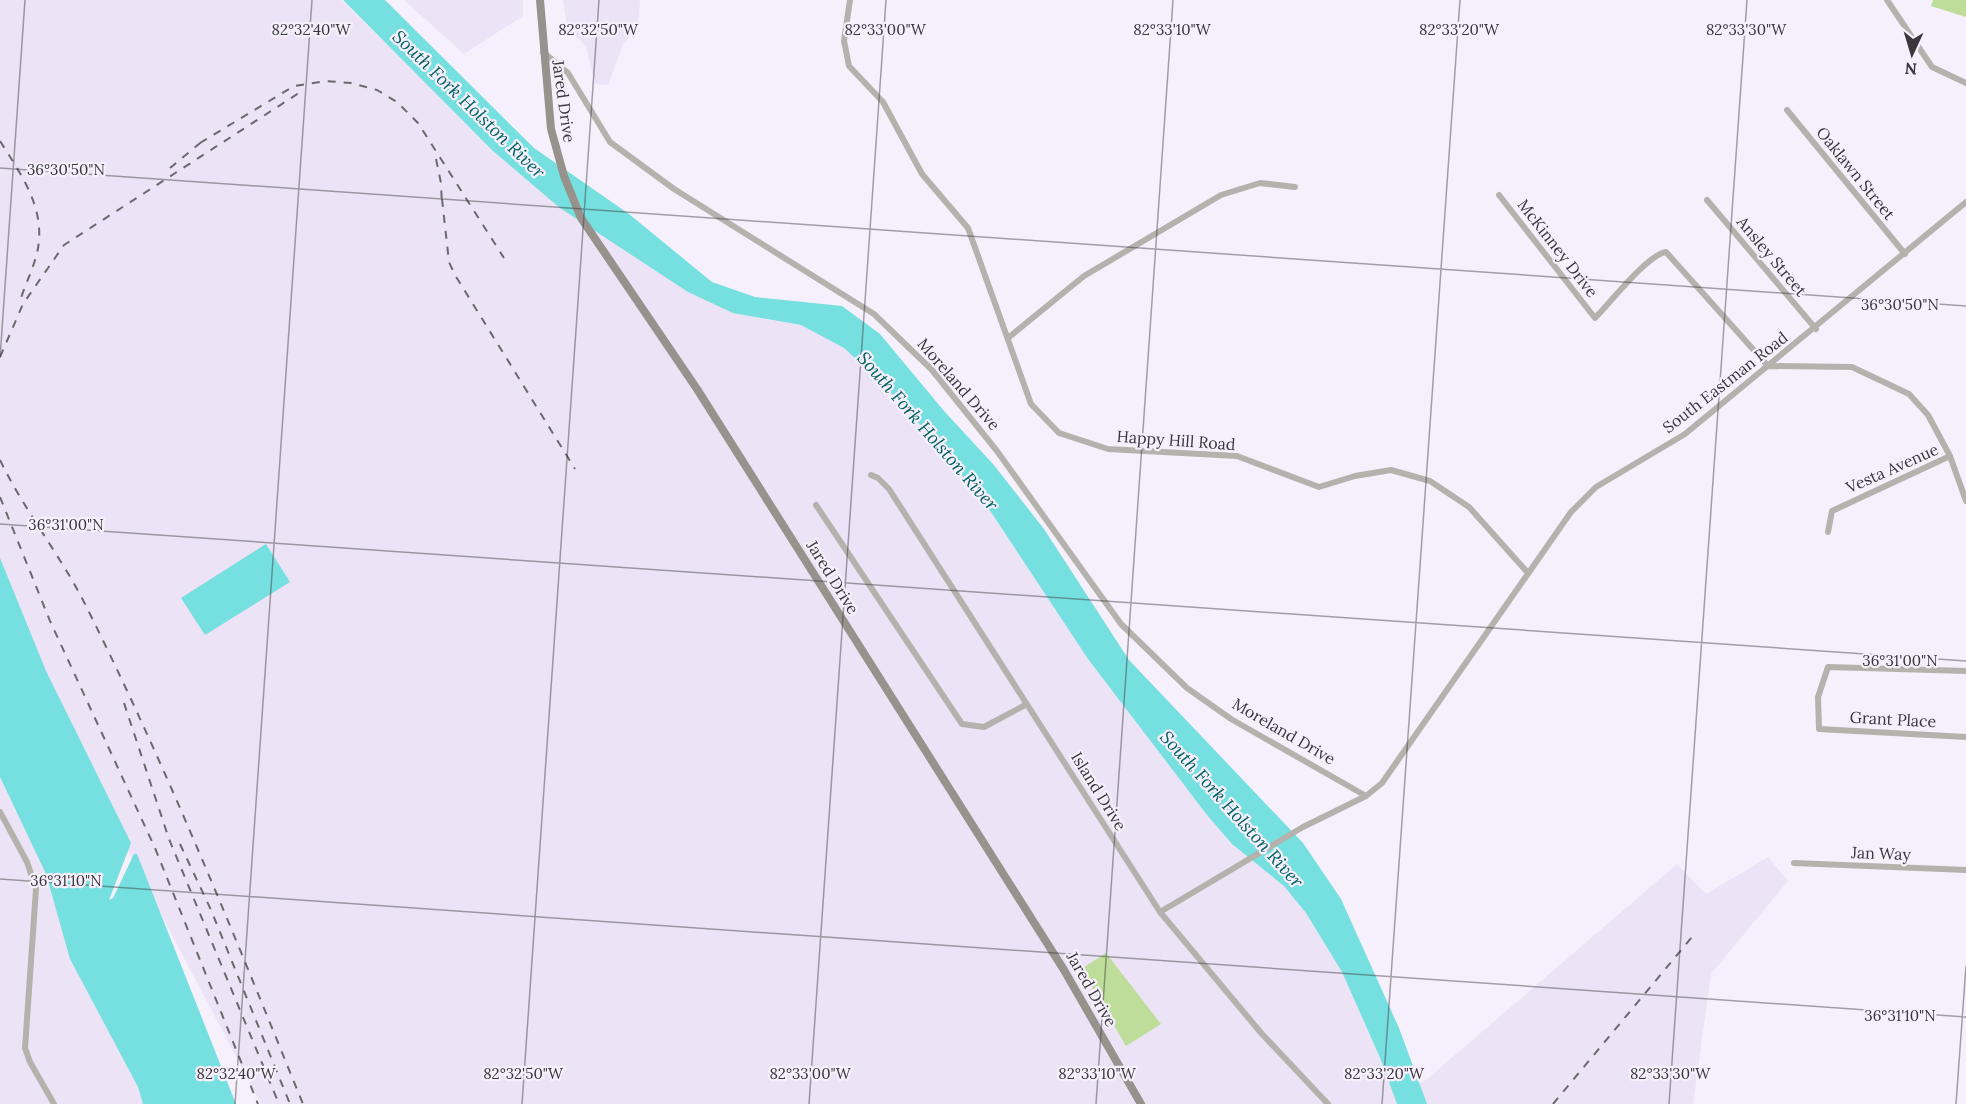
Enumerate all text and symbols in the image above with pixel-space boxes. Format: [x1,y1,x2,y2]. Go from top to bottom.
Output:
text: 82°32'40"W [272,20,352,39]
text: 82°32'50"W [558,20,639,39]
text: 82°33'00"W [844,20,927,39]
text: 82°33'10"W [1133,20,1212,39]
text: 82°33'20"W [1419,20,1500,39]
text: 82°33'30"W [1706,20,1787,39]
north arrow [1882,24,1942,84]
water label: South Fork Holston River [388,25,551,183]
street label: Jared Drive [548,57,580,144]
text: N [1904,59,1918,79]
street label: Oaklawn Street [1812,122,1900,224]
text: 36°30'50"N [27,160,105,179]
street label: McKinney Drive [1514,195,1603,301]
street label: Ansley Street [1732,211,1812,301]
text: 36°30'50"N [1861,295,1939,314]
street label: South Eastman Road [1658,327,1792,437]
street label: Moreland Drive [914,334,1005,434]
water label: South Fork Holston River [853,347,1004,516]
street label: Happy Hill Road [1116,426,1237,454]
street label: Vesta Avenue [1842,439,1942,498]
text: 36°31'00"N [28,515,104,534]
street label: Jared Drive [802,536,864,618]
text: 36°31'00"N [1862,651,1938,670]
street label: Moreland Drive [1229,693,1339,769]
street label: Grant Place [1849,707,1937,731]
water label: South Fork Holston River [1155,726,1309,893]
street label: Island Drive [1067,748,1131,834]
street label: Jan Way [1850,842,1912,864]
text: 36°31'10"N [30,871,102,890]
street label: Jared Drive [1062,947,1122,1030]
text: 36°31'10"N [1864,1006,1936,1025]
text: 82°32'40"W [197,1064,277,1083]
text: 82°32'50"W [483,1064,564,1083]
text: 82°33'00"W [769,1064,852,1083]
text: 82°33'10"W [1058,1064,1137,1083]
text: 82°33'20"W [1344,1064,1425,1083]
text: 82°33'30"W [1630,1064,1711,1083]

